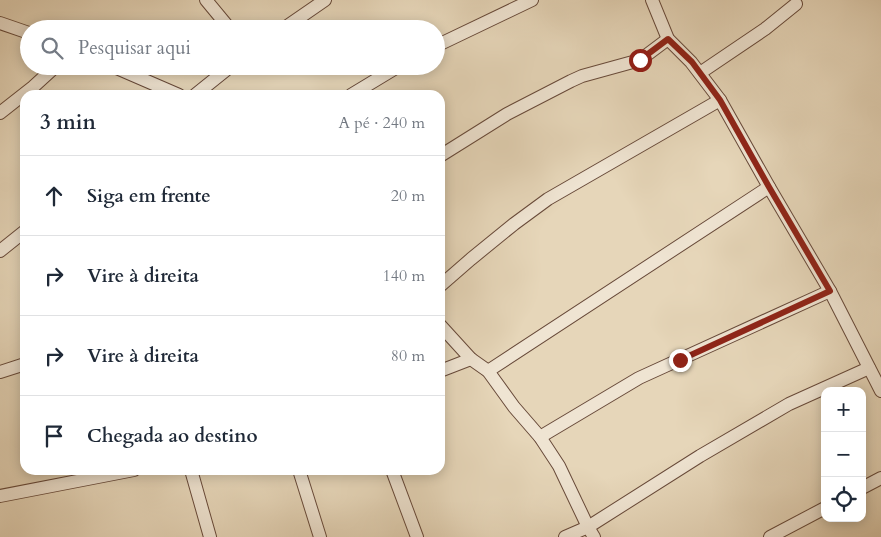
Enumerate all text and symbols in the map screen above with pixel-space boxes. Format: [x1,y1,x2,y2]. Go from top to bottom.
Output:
search box [20,20,445,75]
icon: search [38,34,66,62]
text: Pesquisar aqui [78,35,191,61]
route start [629,49,652,72]
text: 3 min [40,108,96,137]
text: A pé · 240 m [338,112,425,134]
icon: ahead [40,182,68,210]
text: Siga em frente [87,183,211,209]
text: 20 m [391,185,425,207]
icon: right [40,262,68,290]
text: Vire à direita [87,263,199,289]
text: 140 m [383,265,425,287]
icon: right [40,342,68,370]
text: Vire à direita [87,343,199,369]
text: 80 m [391,345,425,367]
route end [669,349,692,372]
map controls [821,387,866,522]
button: + [821,387,866,432]
icon: arrive [40,422,68,450]
text: Chegada ao destino [87,423,258,449]
button: − [821,432,866,477]
button: locate [821,477,866,522]

